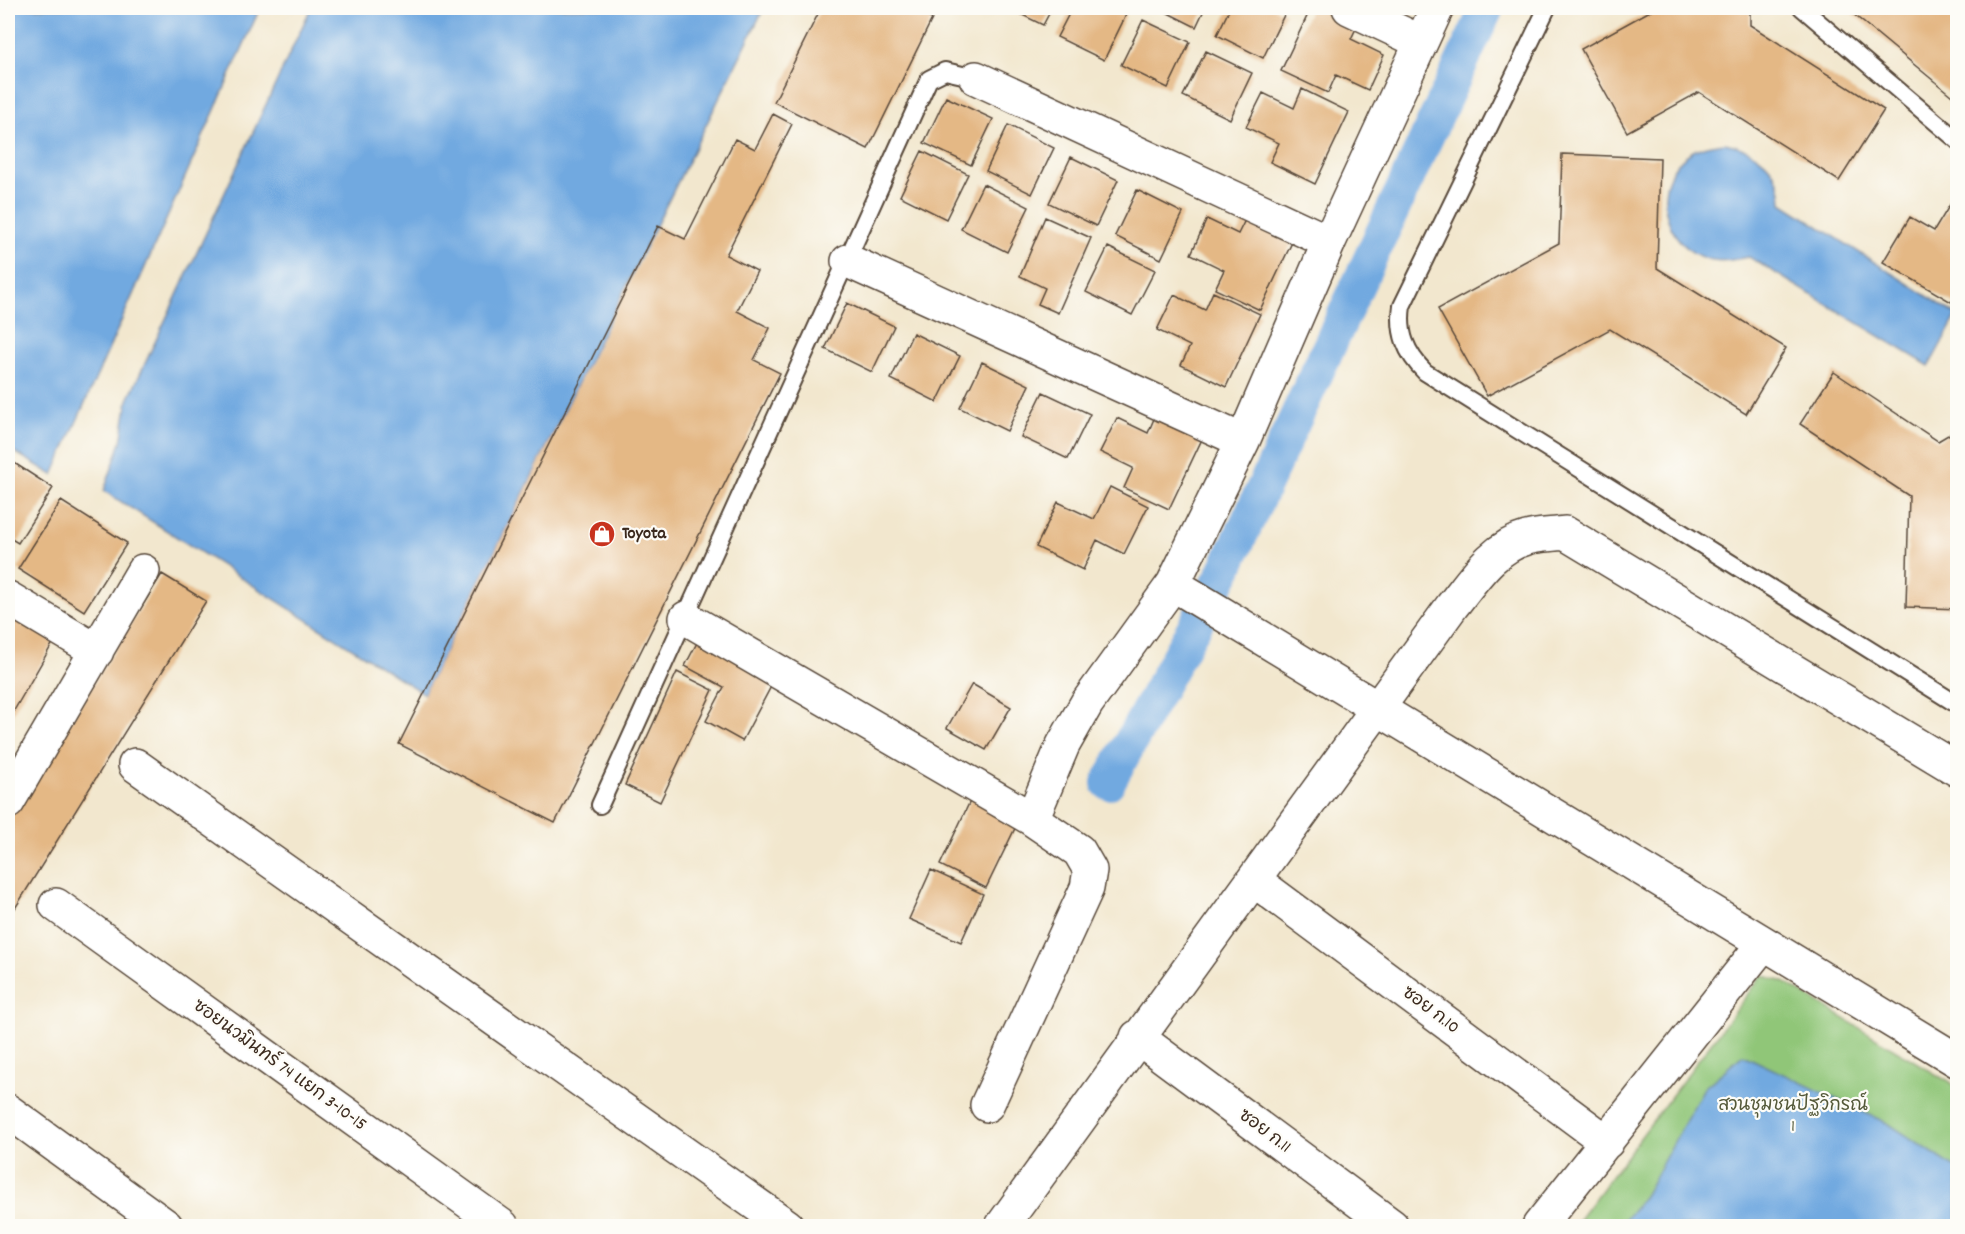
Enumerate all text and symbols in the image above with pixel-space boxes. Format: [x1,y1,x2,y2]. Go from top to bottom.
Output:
shop icon: Toyota [587,519,617,549]
place label: Toyota [622,522,667,547]
street label: ซอย ก.10 [1396,981,1464,1041]
street label: ซอยนวมินทร์ 74 แยก 3-10-15 [187,992,373,1138]
park label: สวนชุมชนปัฐวิกรณ์ 1 [1718,1091,1868,1140]
street label: ซอย ก.11 [1232,1104,1296,1160]

